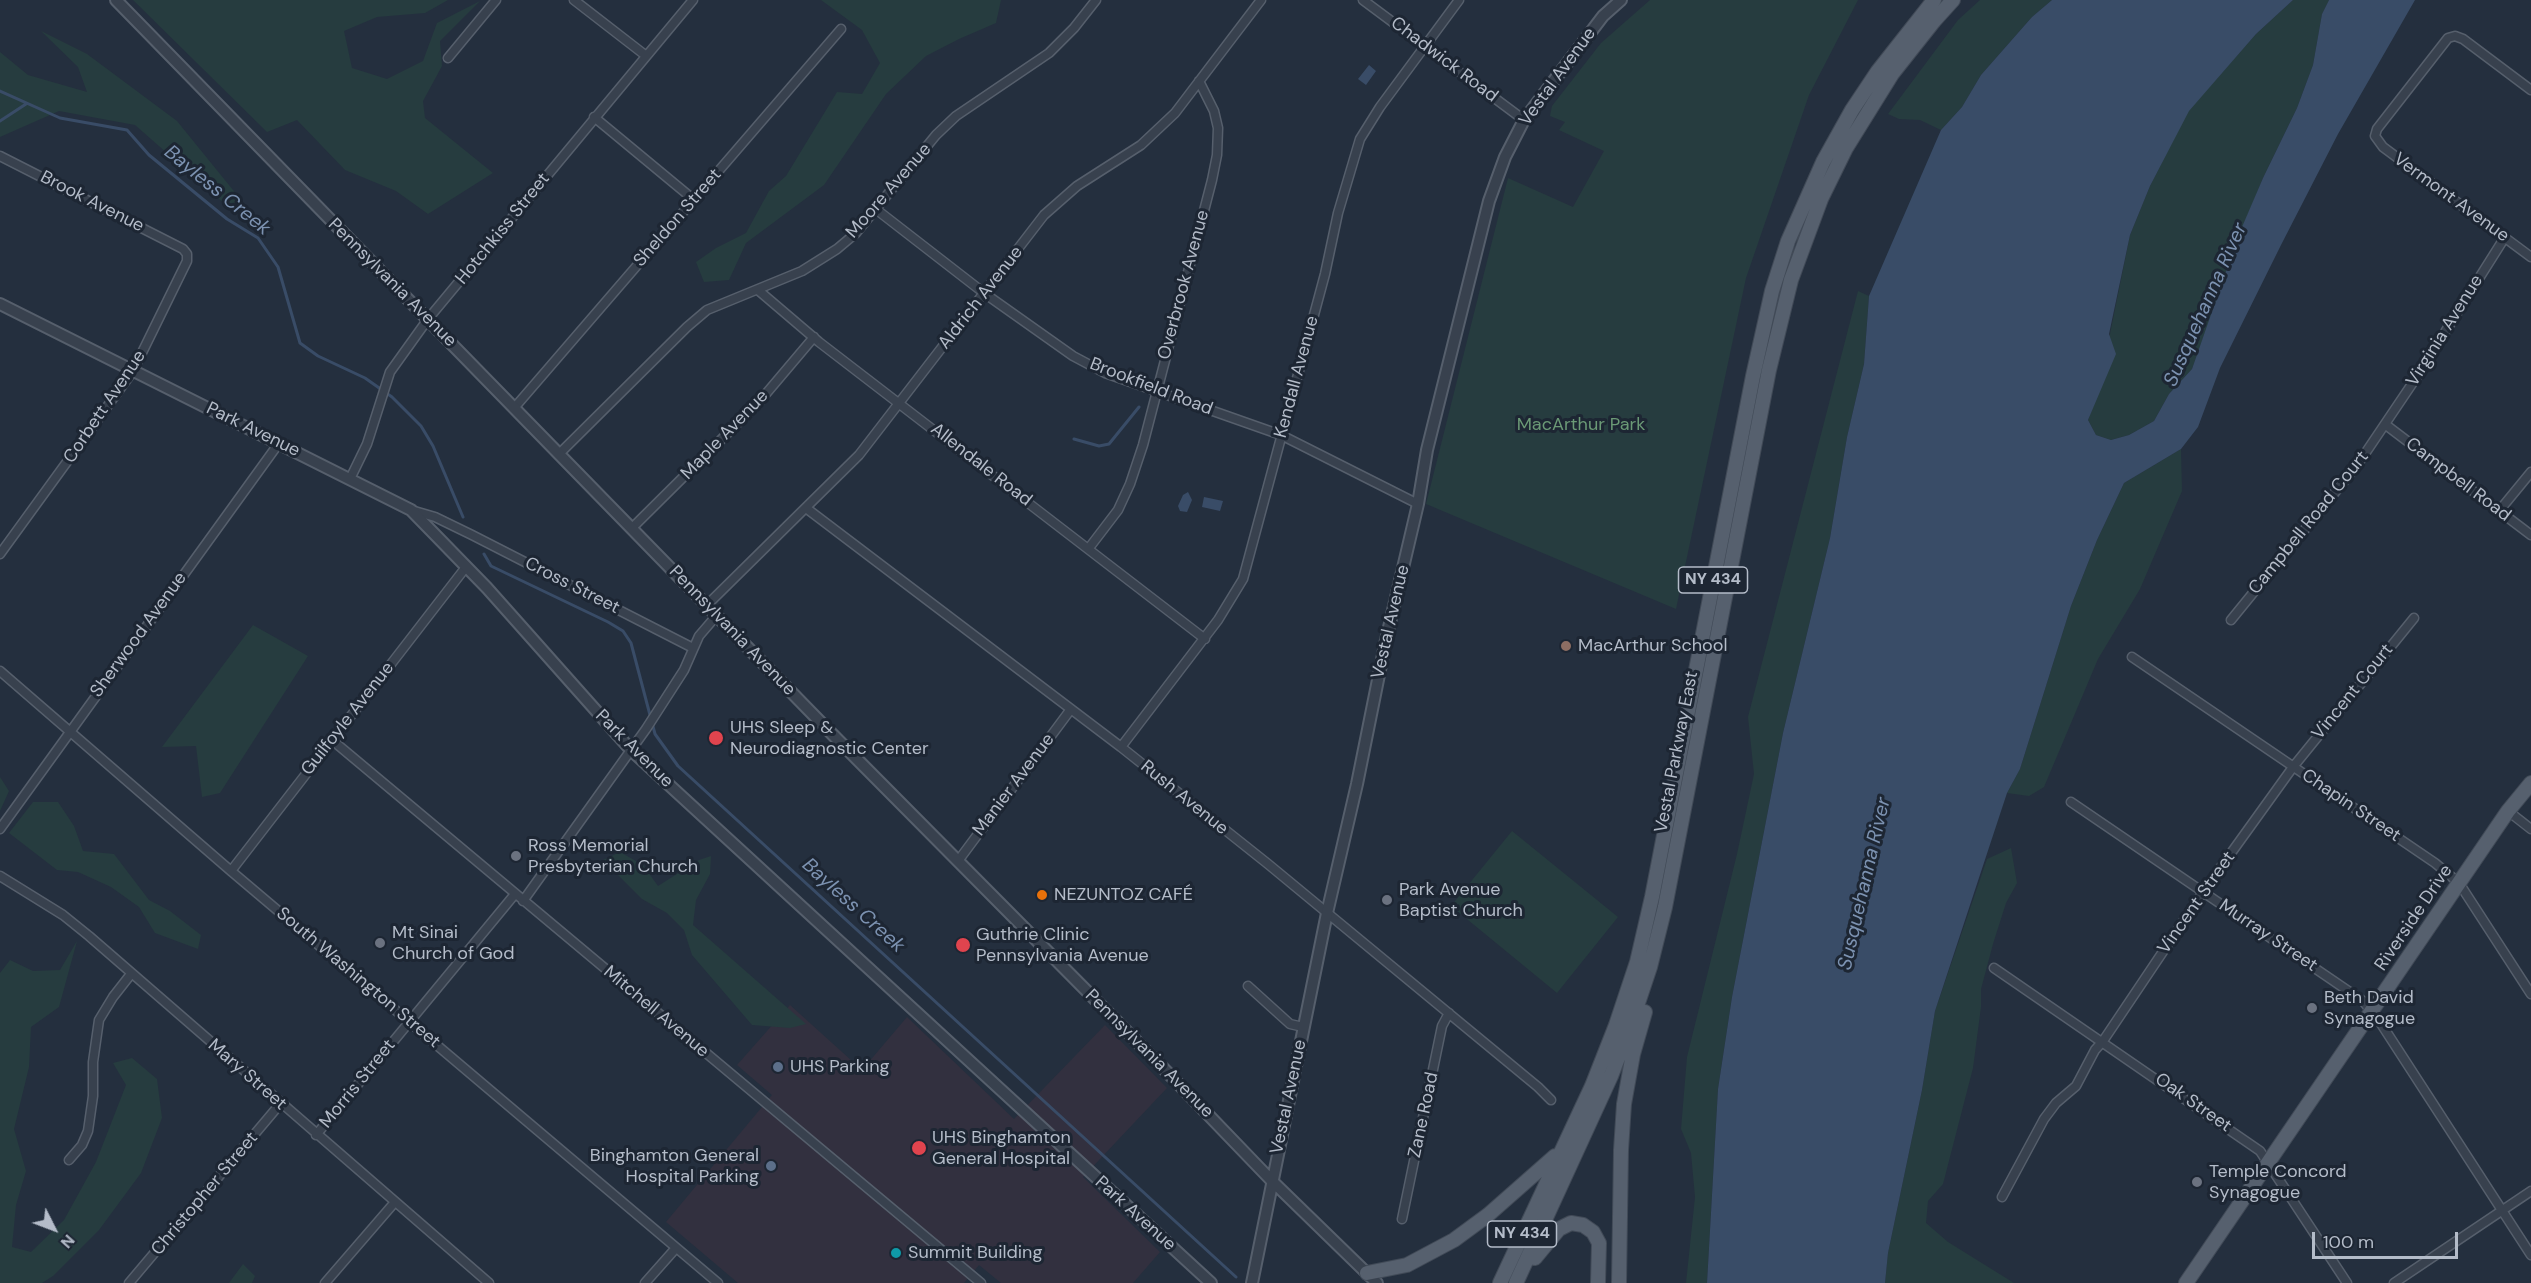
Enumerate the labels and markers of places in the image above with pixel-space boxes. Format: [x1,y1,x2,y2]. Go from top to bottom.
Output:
place label: MacArthur School [1578,635,1727,657]
marker: MacArthur School [1559,639,1573,653]
place label: UHS Sleep & Neurodiagnostic Center [730,717,929,760]
marker: UHS Sleep & Neurodiagnostic Center [707,729,725,747]
place label: Ross Memorial Presbyterian Church [528,835,698,878]
marker: Ross Memorial Presbyterian Church [509,849,523,863]
place label: Park Avenue Baptist Church [1399,879,1523,922]
place label: NEZUNTOZ CAFÉ [1054,884,1193,906]
marker: NEZUNTOZ CAFÉ [1035,888,1049,902]
marker: Park Avenue Baptist Church [1380,893,1394,907]
place label: Mt Sinai Church of God [392,922,515,964]
place label: Guthrie Clinic Pennsylvania Avenue [976,924,1149,966]
marker: Mt Sinai Church of God [373,936,387,950]
marker: Guthrie Clinic Pennsylvania Avenue [954,936,972,954]
place label: Beth David Synagogue [2324,987,2415,1030]
marker: Beth David Synagogue [2305,1001,2319,1015]
place label: UHS Parking [790,1056,890,1078]
marker: UHS Parking [771,1060,785,1074]
place label: UHS Binghamton General Hospital [932,1127,1071,1170]
marker: UHS Binghamton General Hospital [910,1139,928,1157]
place label: Binghamton General Hospital Parking [590,1145,759,1188]
marker: Binghamton General Hospital Parking [764,1159,778,1173]
place label: Temple Concord Synagogue [2209,1161,2347,1204]
marker: Temple Concord Synagogue [2190,1175,2204,1189]
place label: Summit Building [908,1242,1042,1264]
marker: Summit Building [889,1246,903,1260]

